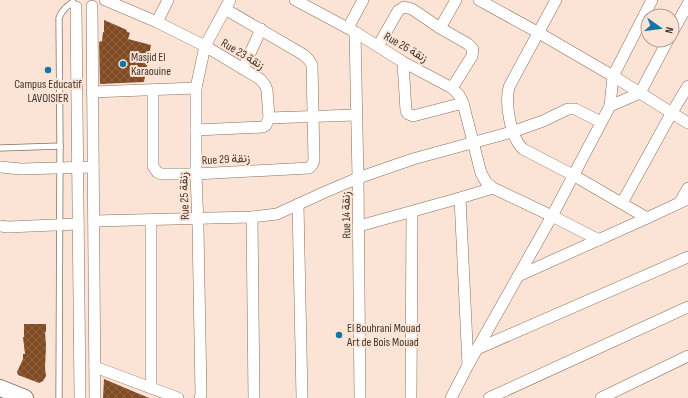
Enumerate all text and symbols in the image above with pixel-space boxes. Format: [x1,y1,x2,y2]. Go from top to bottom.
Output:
north arrow [640,8,680,48]
text: N [662,26,676,35]
street label: Rue 26 زنقة [381,29,430,66]
street label: Rue 23 زنقة [218,36,267,73]
place label: Masjid El Karaouine [131,50,171,79]
marker: Masjid El Karaouine [118,59,128,69]
marker: Campus Educatif LAVOISIER [43,65,53,75]
place label: Campus Educatif LAVOISIER [14,77,82,106]
street label: Rue 29 زنقة [201,151,251,168]
street label: Rue 25 زنقة [176,172,193,220]
street label: Rue 14 زنقة [339,191,354,239]
place label: El Bouhrani Mouad Art de Bois Mouad [346,321,420,350]
marker: El Bouhrani Mouad Art de Bois Mouad [334,330,344,340]

